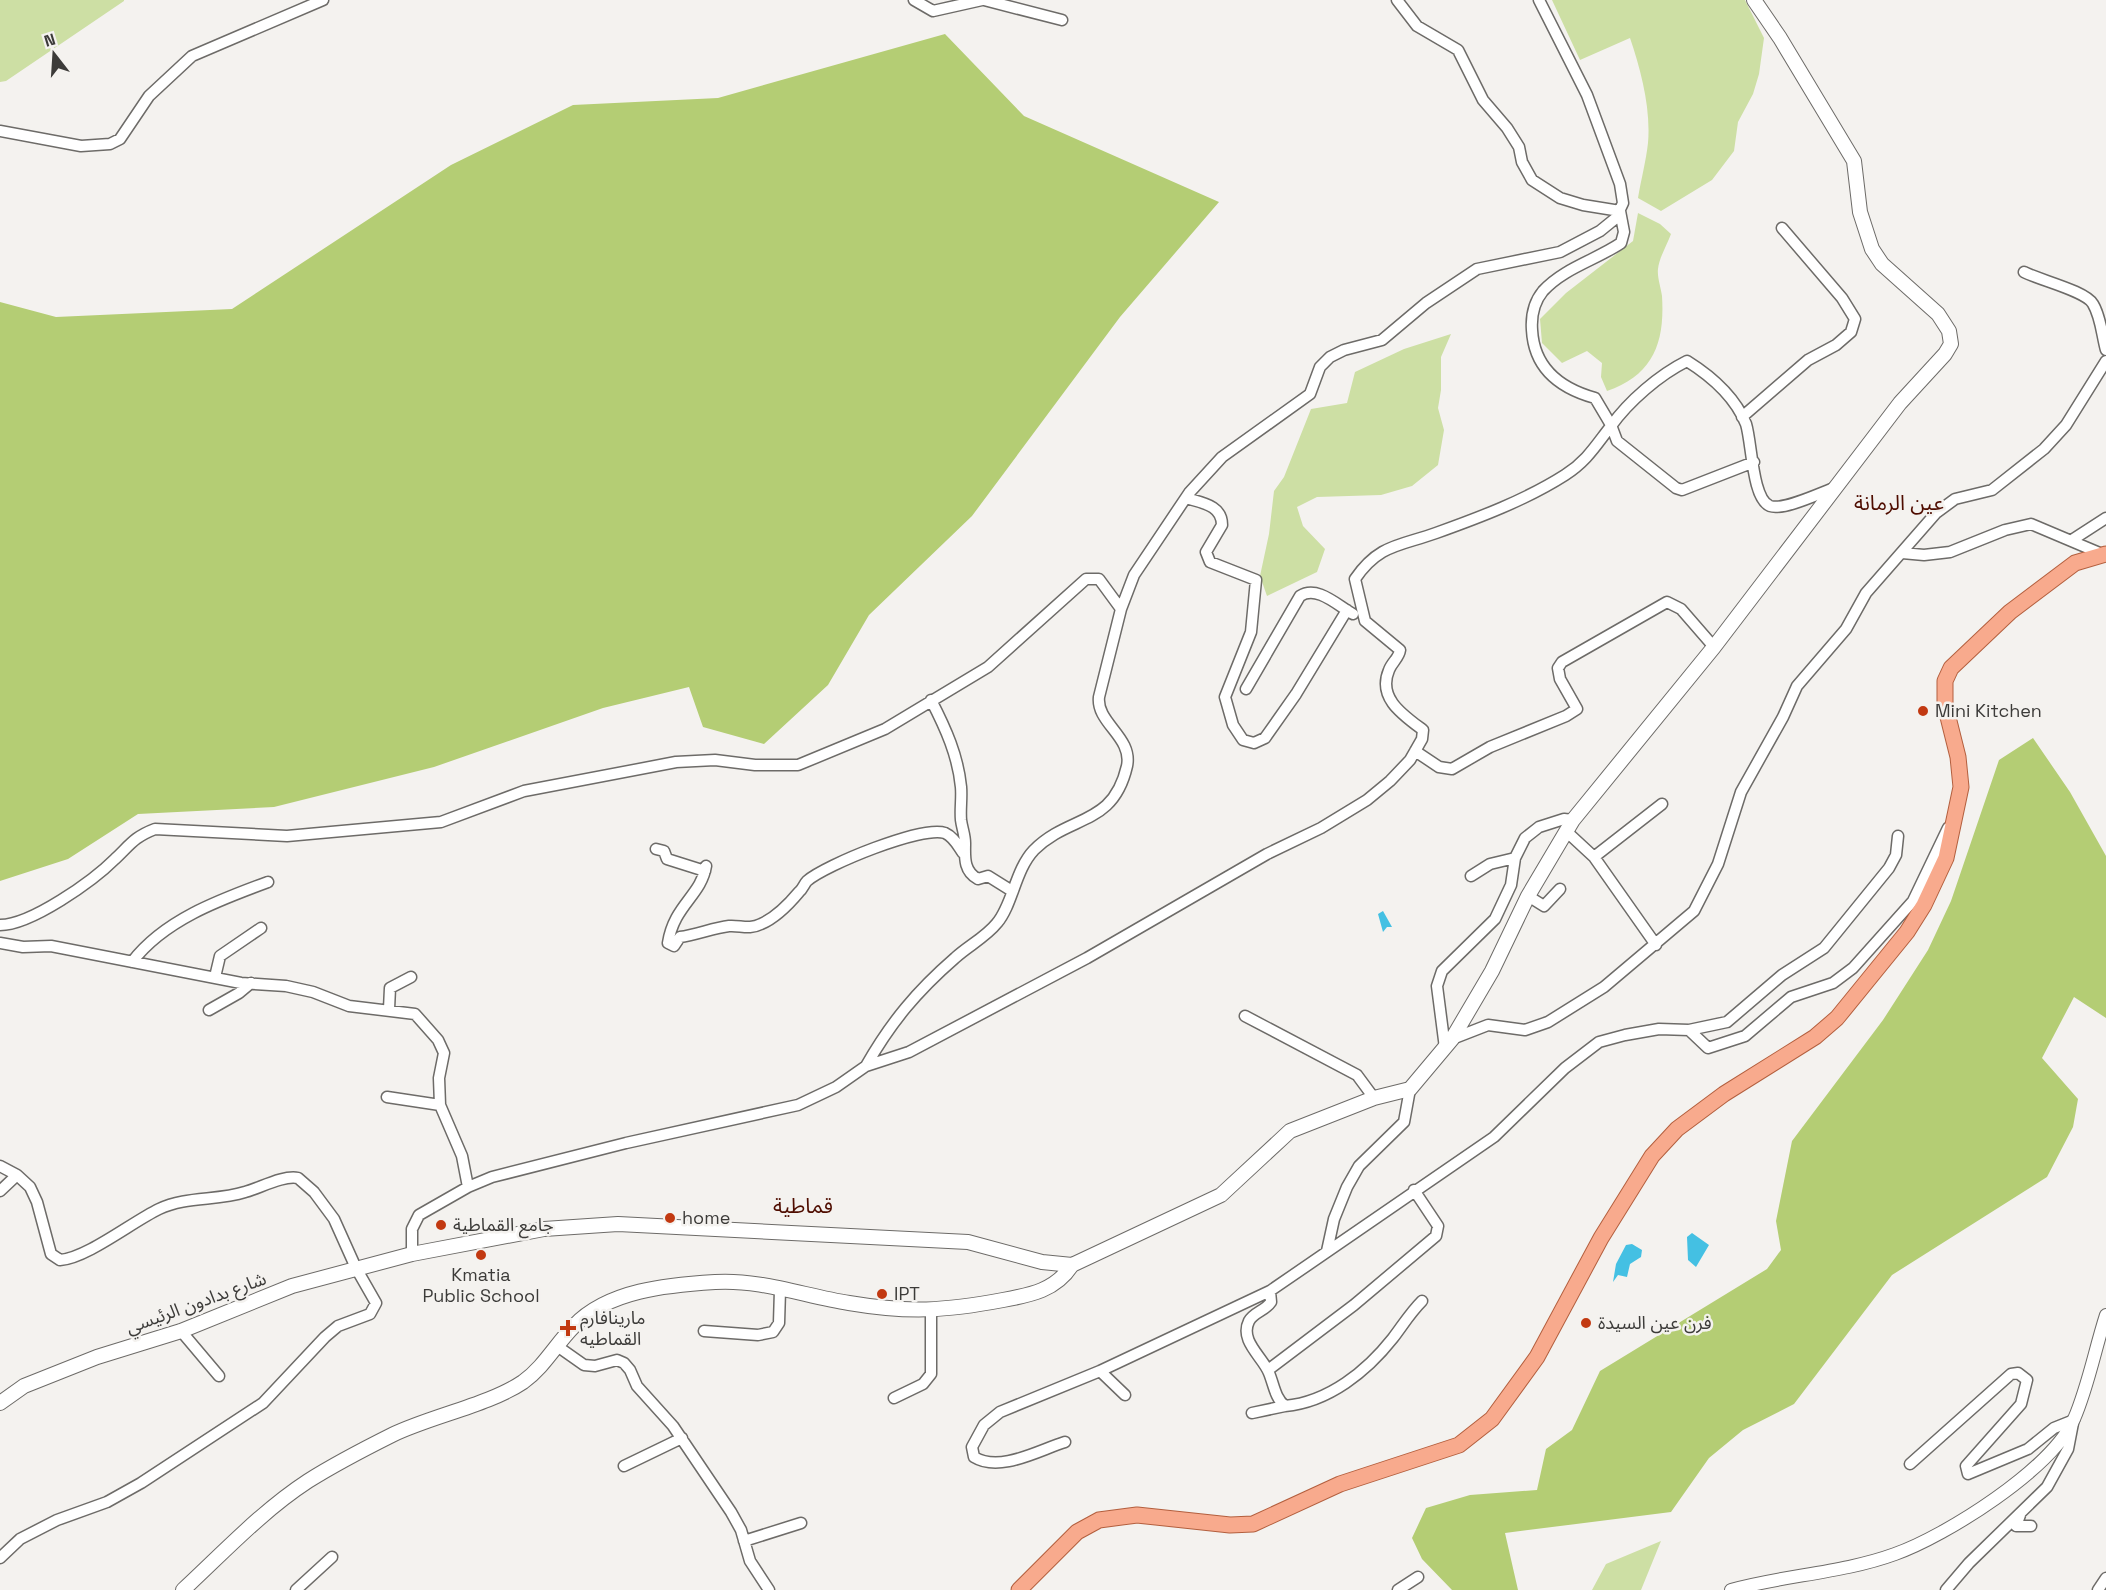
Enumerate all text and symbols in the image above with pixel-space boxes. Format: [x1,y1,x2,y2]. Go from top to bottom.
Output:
north arrow [24,24,84,84]
text: N [42,29,58,52]
district label: عين الرمانة [1854,489,1944,516]
place label: Mini Kitchen [1935,699,2042,722]
marker: Mini Kitchen [1916,704,1930,718]
district label: قماطية [773,1192,833,1219]
place label: home [682,1206,730,1229]
marker: home [663,1211,677,1225]
place label: جامع القماطية [453,1213,554,1239]
marker: جامع القماطية [434,1218,448,1232]
marker: Kmatia Public School [474,1248,488,1262]
place label: Kmatia Public School [422,1263,540,1307]
street label: شارع بدادون الرئيسي [123,1266,270,1341]
place label: IPT [894,1282,920,1305]
marker: IPT [875,1287,889,1301]
place label: مارينافارم القماطيه [580,1306,645,1350]
place label: فرن عين السيدة [1598,1311,1712,1334]
marker: فرن عين السيدة [1579,1316,1593,1330]
marker: مارينافارم القماطيه [561,1321,575,1335]

